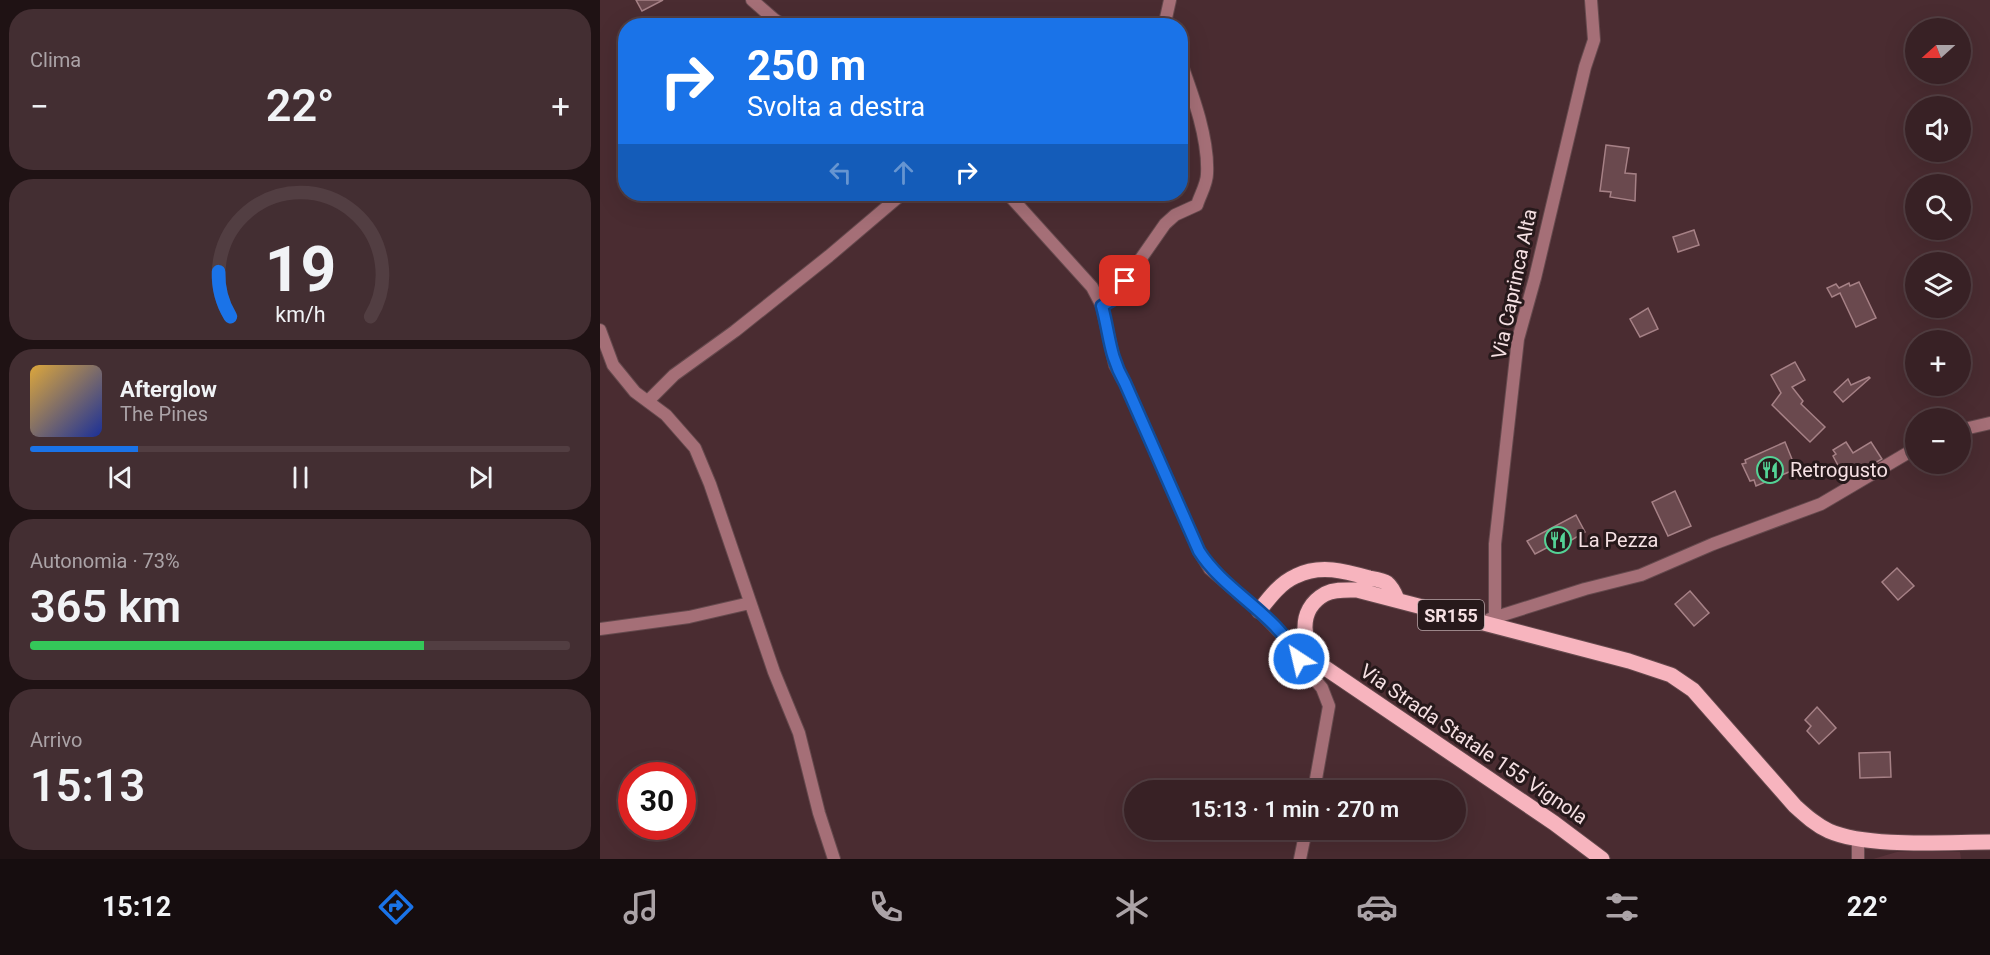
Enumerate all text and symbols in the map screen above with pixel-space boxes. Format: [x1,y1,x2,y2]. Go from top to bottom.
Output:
north arrow [1905,18,1971,84]
map controls [1905,18,1971,474]
text: 250 m [747,41,866,90]
icon: right [648,42,726,120]
text: Clima [30,48,81,72]
text: 22° [266,79,334,132]
text: − [30,87,49,126]
text: + [551,87,570,126]
text: Svolta a destra [747,91,925,123]
button: sound [1905,96,1971,162]
icon: left [824,156,857,189]
icon: ahead [887,156,920,189]
icon: right [950,156,983,189]
button: search [1905,174,1971,240]
street label: Via Caprinca Alta [1486,207,1542,361]
text: 19 [264,233,336,306]
button: layers [1905,252,1971,318]
pin [1099,255,1150,306]
icon: arrive [1108,264,1141,297]
text: km/h [275,302,325,327]
button: + [1905,330,1971,396]
text: Afterglow [120,377,217,402]
text: The Pines [120,402,208,426]
button: − [1905,408,1971,474]
restaurant icon: Retrogusto [1755,455,1785,485]
place label: Retrogusto [1790,458,1888,482]
icon: previous [104,461,137,494]
icon: pause [284,461,317,494]
icon: next [464,461,497,494]
restaurant icon: La Pezza [1543,525,1573,555]
place label: La Pezza [1578,528,1658,552]
text: Autonomia · 73% [30,549,180,573]
text: 365 km [30,580,181,633]
road number: SR155 [1418,600,1484,630]
position arrow [1267,627,1331,691]
street label: Via Strada Statale 155 Vignola [1356,659,1592,829]
text: Arrivo [30,728,82,752]
text: 15:13 [30,759,145,812]
speed limit sign: 30 [618,762,696,840]
text: 15:13 · 1 min · 270 m [1191,797,1399,822]
icon: directions [375,886,417,928]
icon: music [620,886,662,928]
icon: phone [865,886,907,928]
icon: climate [1111,886,1153,928]
icon: car [1356,886,1398,928]
icon: filters [1601,886,1643,928]
text: 15:12 [102,891,171,923]
text: 22° [1847,891,1888,923]

